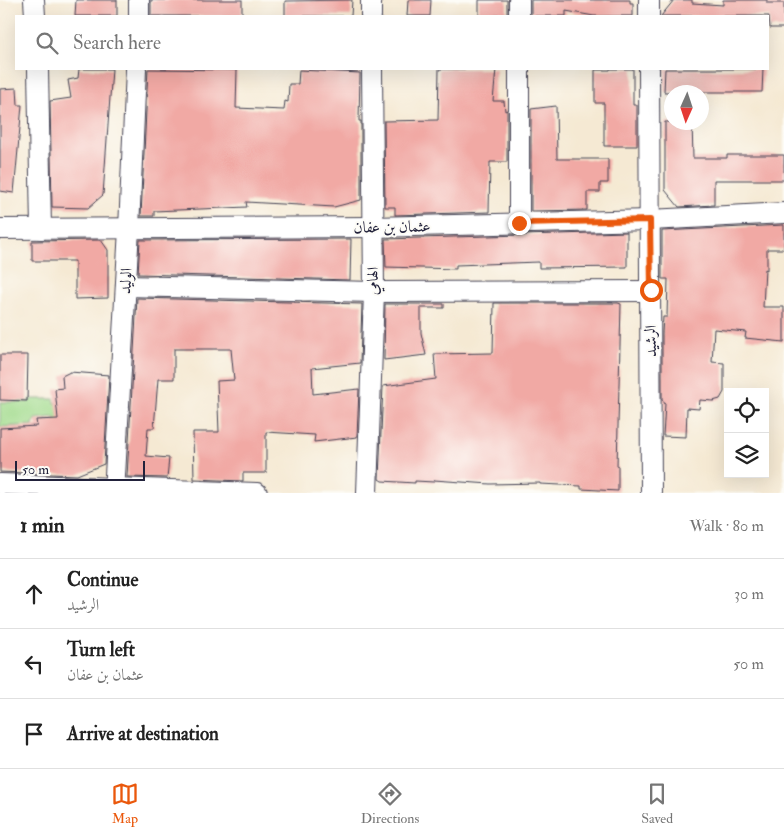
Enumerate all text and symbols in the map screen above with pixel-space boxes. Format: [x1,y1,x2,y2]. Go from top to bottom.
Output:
search box [15,15,769,70]
icon: search [33,29,61,57]
text: Search here [73,31,161,55]
north arrow [664,85,709,130]
route end [508,212,531,235]
street label: عثمان بن عفان [353,216,431,238]
street label: الوليد [115,267,137,295]
street label: الهامي [363,267,385,295]
route start [640,279,663,302]
street label: الرشيد [641,325,661,357]
map controls [724,388,769,478]
button: locate [724,388,769,433]
button: layers [724,433,769,478]
scale bar [15,458,145,481]
text: 50 m [22,461,49,478]
text: 1 min [20,512,65,539]
text: Walk · 80 m [689,516,764,536]
text: Continue [67,568,138,592]
icon: ahead [20,580,48,608]
text: 30 m [734,584,764,604]
text: الرشيد [67,595,99,615]
text: Turn left [67,638,135,662]
icon: left [20,650,48,678]
text: 50 m [733,654,764,674]
text: عثمان بن عفان [67,665,144,685]
icon: arrive [20,720,48,748]
text: Arrive at destination [67,722,219,746]
tab: Map [111,780,139,827]
tab: Directions [361,780,419,827]
tab: Saved [641,780,673,827]

